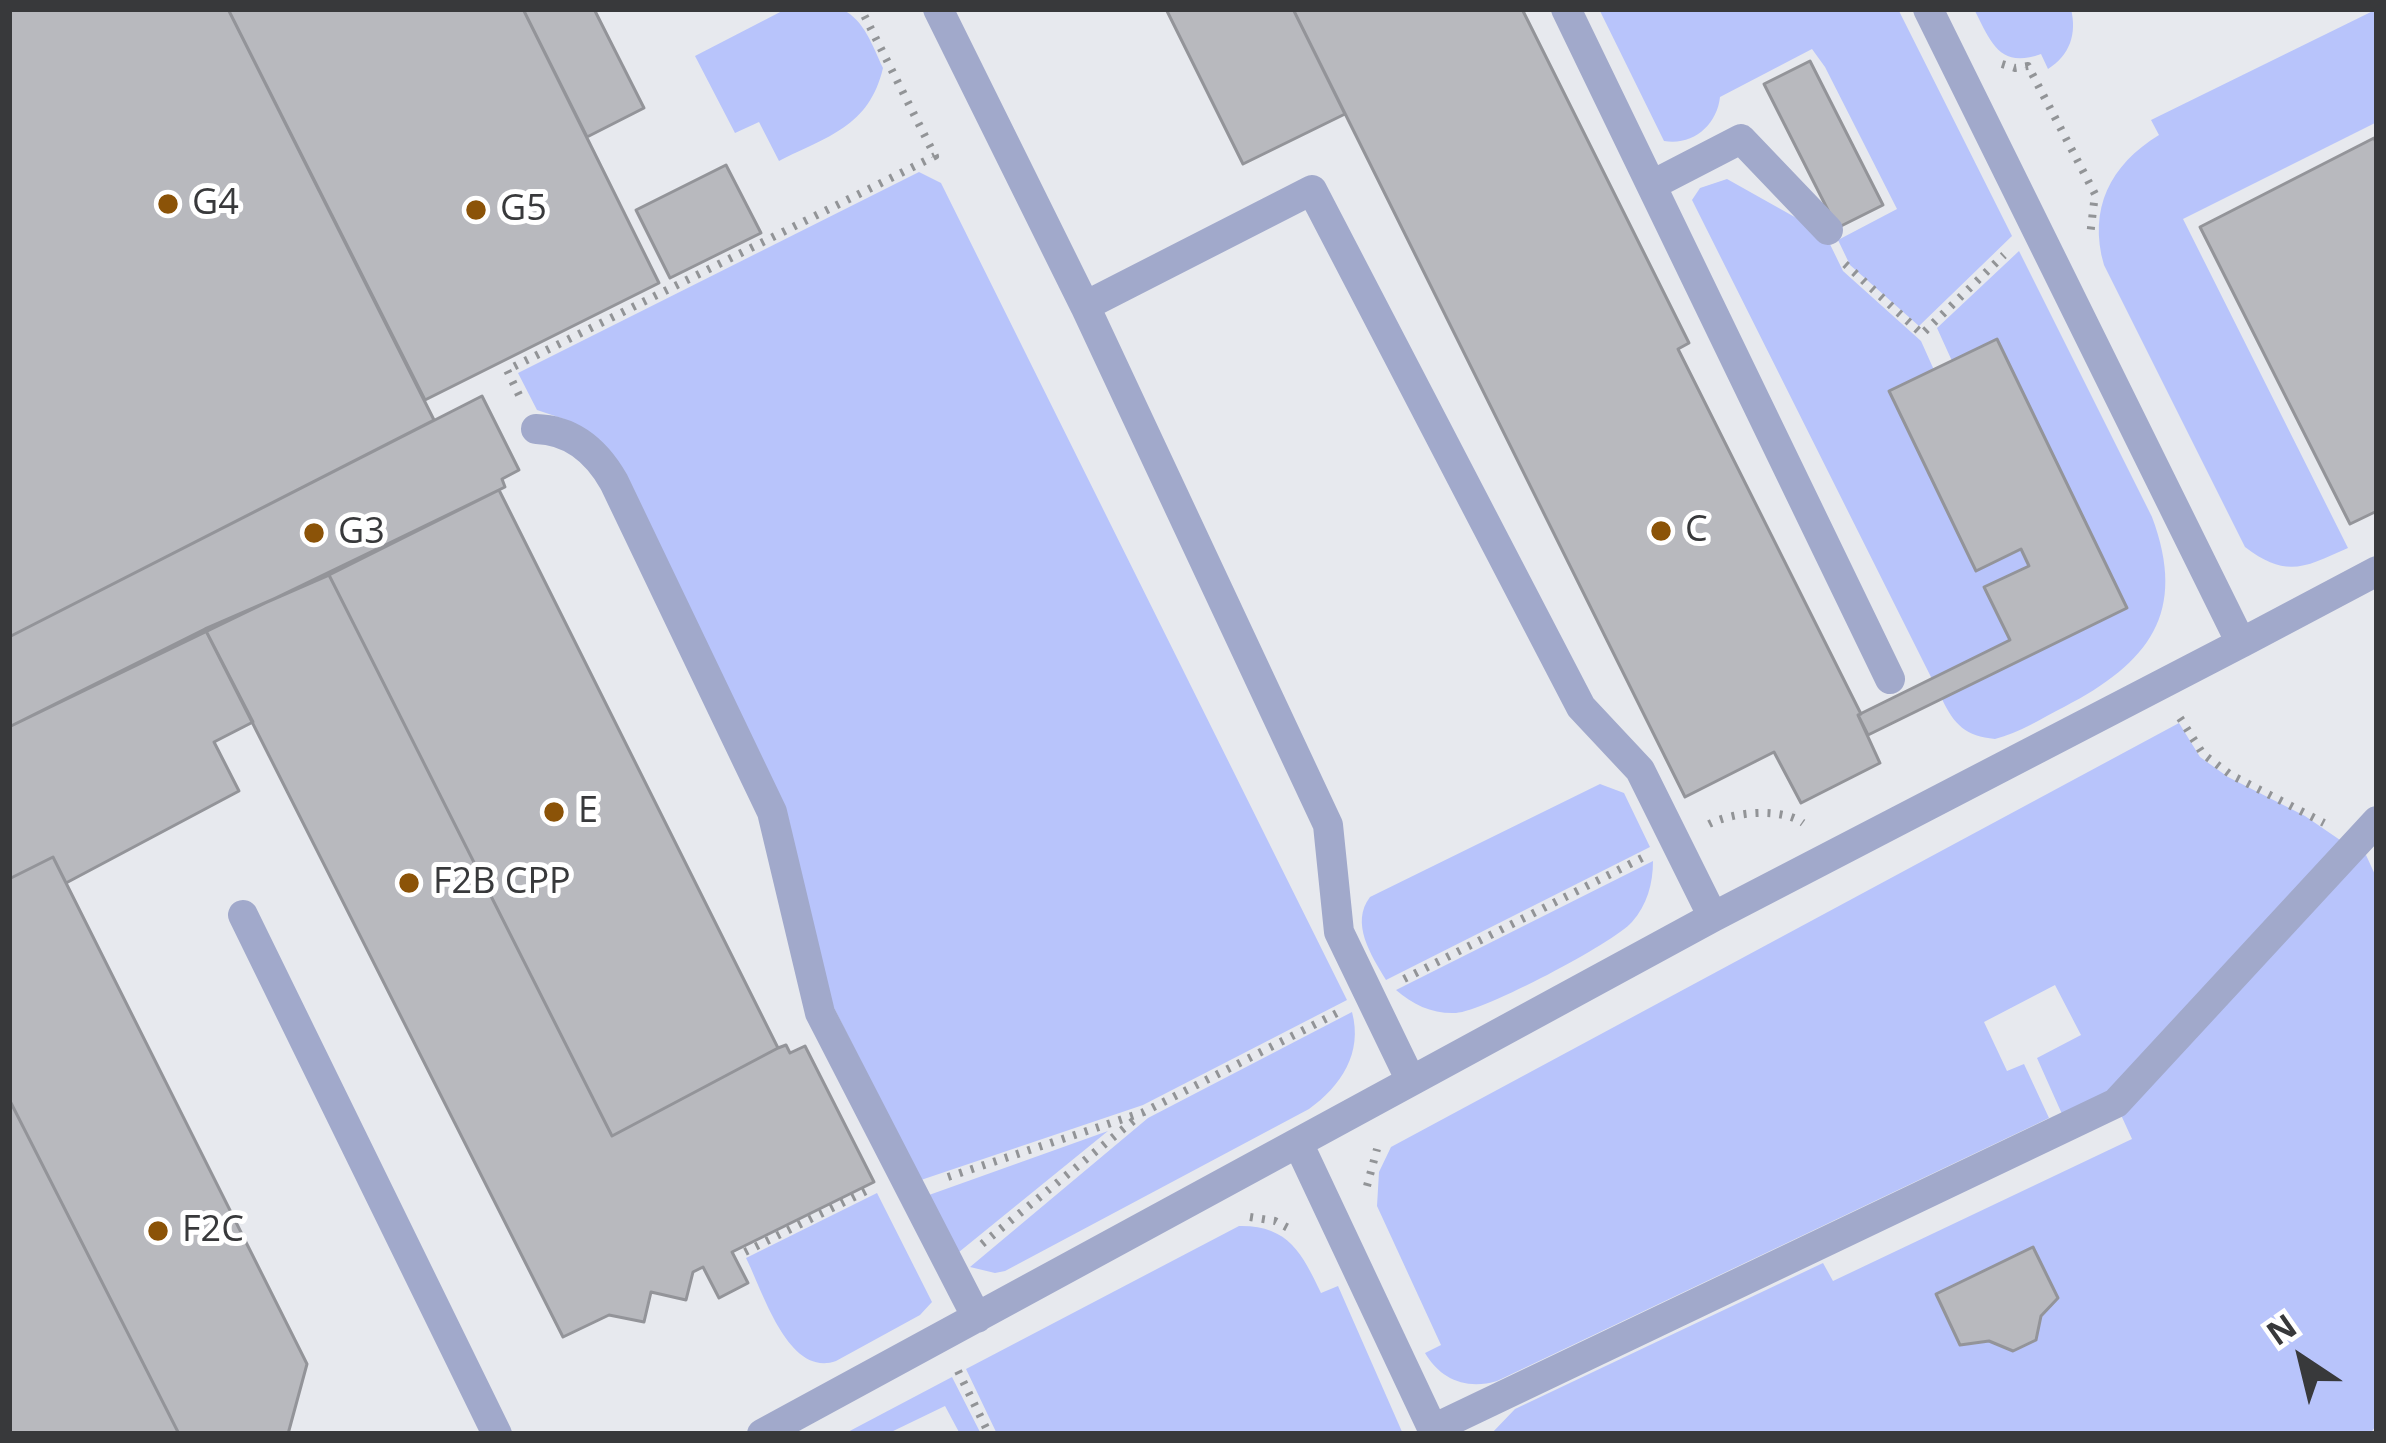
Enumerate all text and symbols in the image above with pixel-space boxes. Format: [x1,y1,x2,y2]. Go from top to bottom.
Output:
place label: G4 [192,182,239,226]
place label: G5 [500,188,547,232]
marker: G4 [155,191,181,217]
marker: G5 [463,197,489,223]
place label: C [1685,509,1708,553]
place label: G3 [338,511,385,555]
marker: C [1648,518,1674,544]
marker: G3 [301,520,327,546]
place label: E [578,790,598,834]
marker: E [541,799,567,825]
place label: F2B CPP [433,861,571,905]
marker: F2B CPP [396,870,422,896]
place label: F2C [182,1209,244,1253]
marker: F2C [145,1218,171,1244]
north arrow [2242,1299,2362,1419]
text: N [2257,1303,2305,1355]

